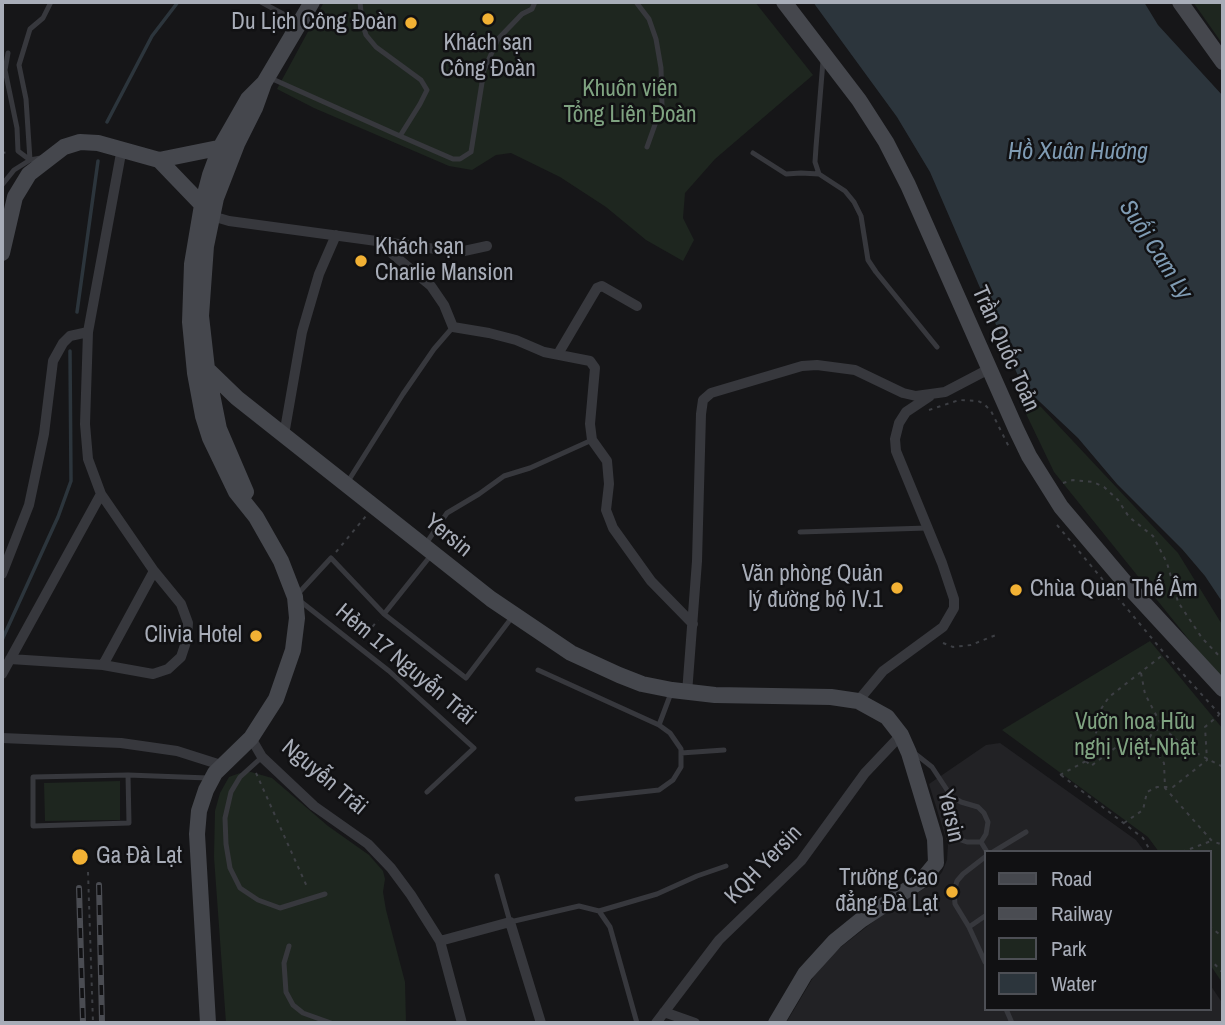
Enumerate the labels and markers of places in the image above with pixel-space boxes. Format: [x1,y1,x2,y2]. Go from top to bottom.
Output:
place label: Du Lịch Công Đoàn [231,9,397,37]
marker: Khách sạn Công Đoàn [480,11,496,27]
marker: Du Lịch Công Đoàn [403,15,419,31]
place label: Khách sạn Công Đoàn [440,30,536,84]
place label: Khách sạn Charlie Mansion [375,234,513,288]
marker: Khách sạn Charlie Mansion [353,253,369,269]
place label: Văn phòng Quản lý đường bộ IV.1 [742,561,883,615]
place label: Chùa Quan Thế Âm [1030,576,1198,604]
marker: Văn phòng Quản lý đường bộ IV.1 [889,580,905,596]
marker: Chùa Quan Thế Âm [1008,582,1024,598]
place label: Clivia Hotel [145,622,242,650]
marker: Clivia Hotel [248,628,264,644]
place label: Ga Đà Lạt [96,843,182,871]
marker: Ga Đà Lạt [70,847,90,867]
place label: Trường Cao đẳng Đà Lạt [835,865,938,919]
marker: Trường Cao đẳng Đà Lạt [944,884,960,900]

